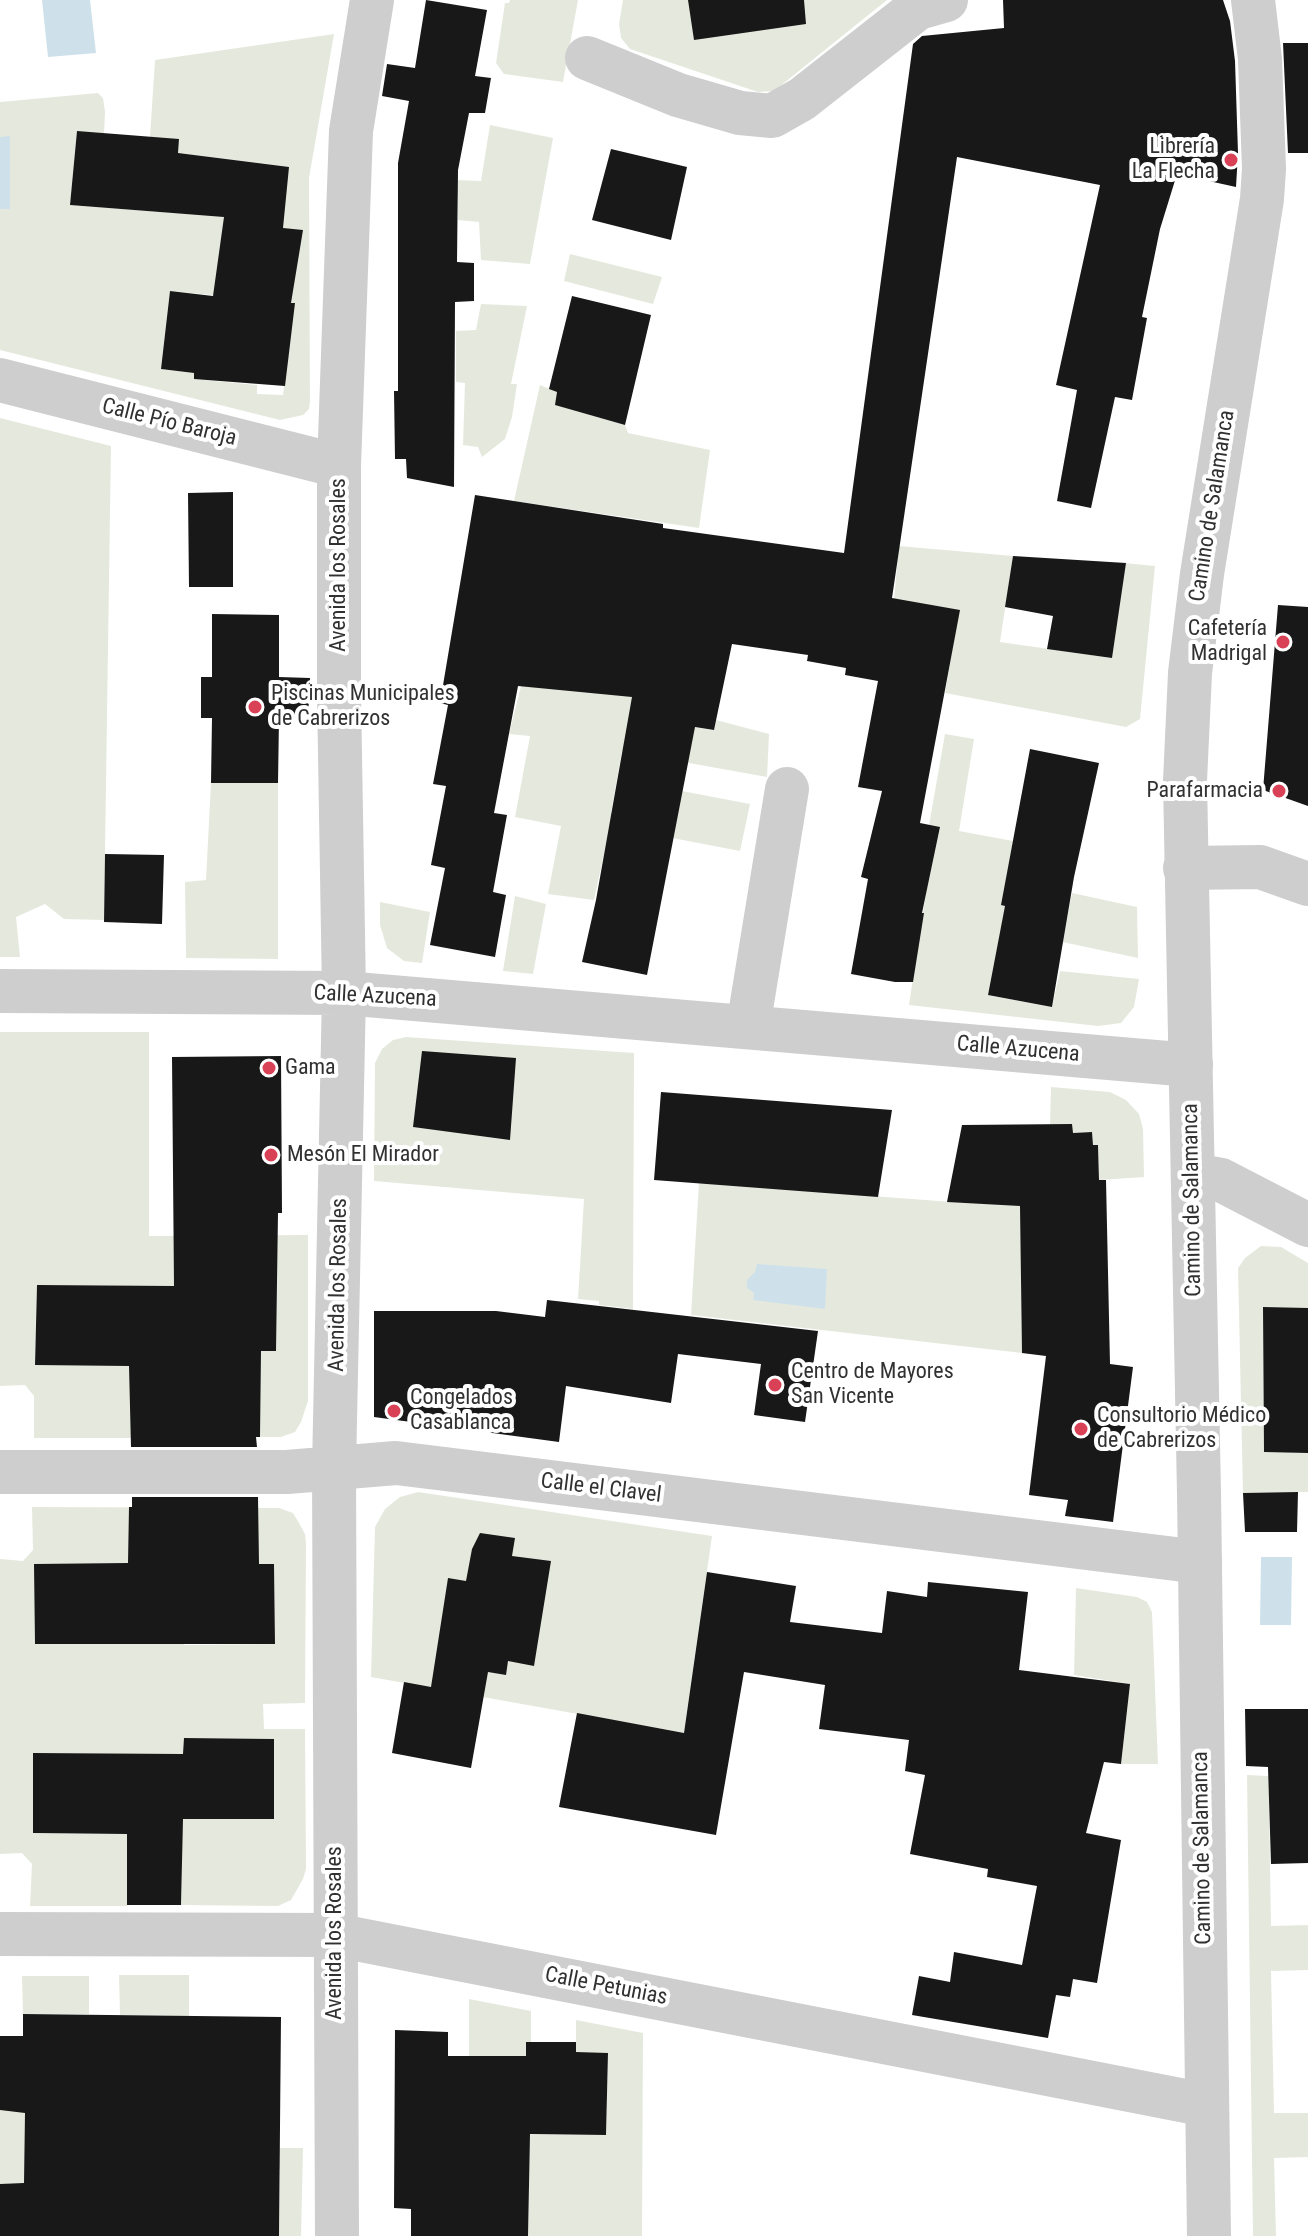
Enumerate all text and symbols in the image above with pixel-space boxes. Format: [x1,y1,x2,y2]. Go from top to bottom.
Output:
place label: Librería La Flecha [1132,134,1215,186]
marker: Librería La Flecha [1222,151,1240,169]
street label: Calle Pío Baroja [99,394,239,452]
street label: Camino de Salamanca [1185,408,1241,604]
street label: Avenida los Rosales [326,478,352,652]
place label: Cafetería Madrigal [1188,616,1267,668]
marker: Cafetería Madrigal [1274,633,1292,651]
place label: Piscinas Municipales de Cabrerizos [271,681,455,732]
marker: Piscinas Municipales de Cabrerizos [246,698,264,716]
place label: Parafarmacia [1147,778,1263,804]
marker: Parafarmacia [1270,782,1288,800]
street label: Calle Azucena [313,981,437,1013]
street label: Calle Azucena [955,1031,1081,1069]
place label: Gama [285,1055,336,1081]
marker: Gama [260,1059,278,1077]
street label: Camino de Salamanca [1178,1103,1208,1297]
place label: Mesón El Mirador [287,1142,439,1168]
marker: Mesón El Mirador [262,1146,280,1164]
street label: Avenida los Rosales [324,1198,354,1372]
place label: Centro de Mayores San Vicente [791,1359,954,1410]
marker: Centro de Mayores San Vicente [766,1376,784,1394]
place label: Congelados Casablanca [410,1385,513,1436]
marker: Congelados Casablanca [385,1402,403,1420]
place label: Consultorio Médico de Cabrerizos [1097,1403,1266,1454]
marker: Consultorio Médico de Cabrerizos [1072,1420,1090,1438]
street label: Calle el Clavel [539,1469,663,1509]
street label: Camino de Salamanca [1188,1751,1218,1945]
street label: Avenida los Rosales [322,1846,348,2020]
street label: Calle Petunias [542,1962,670,2012]

